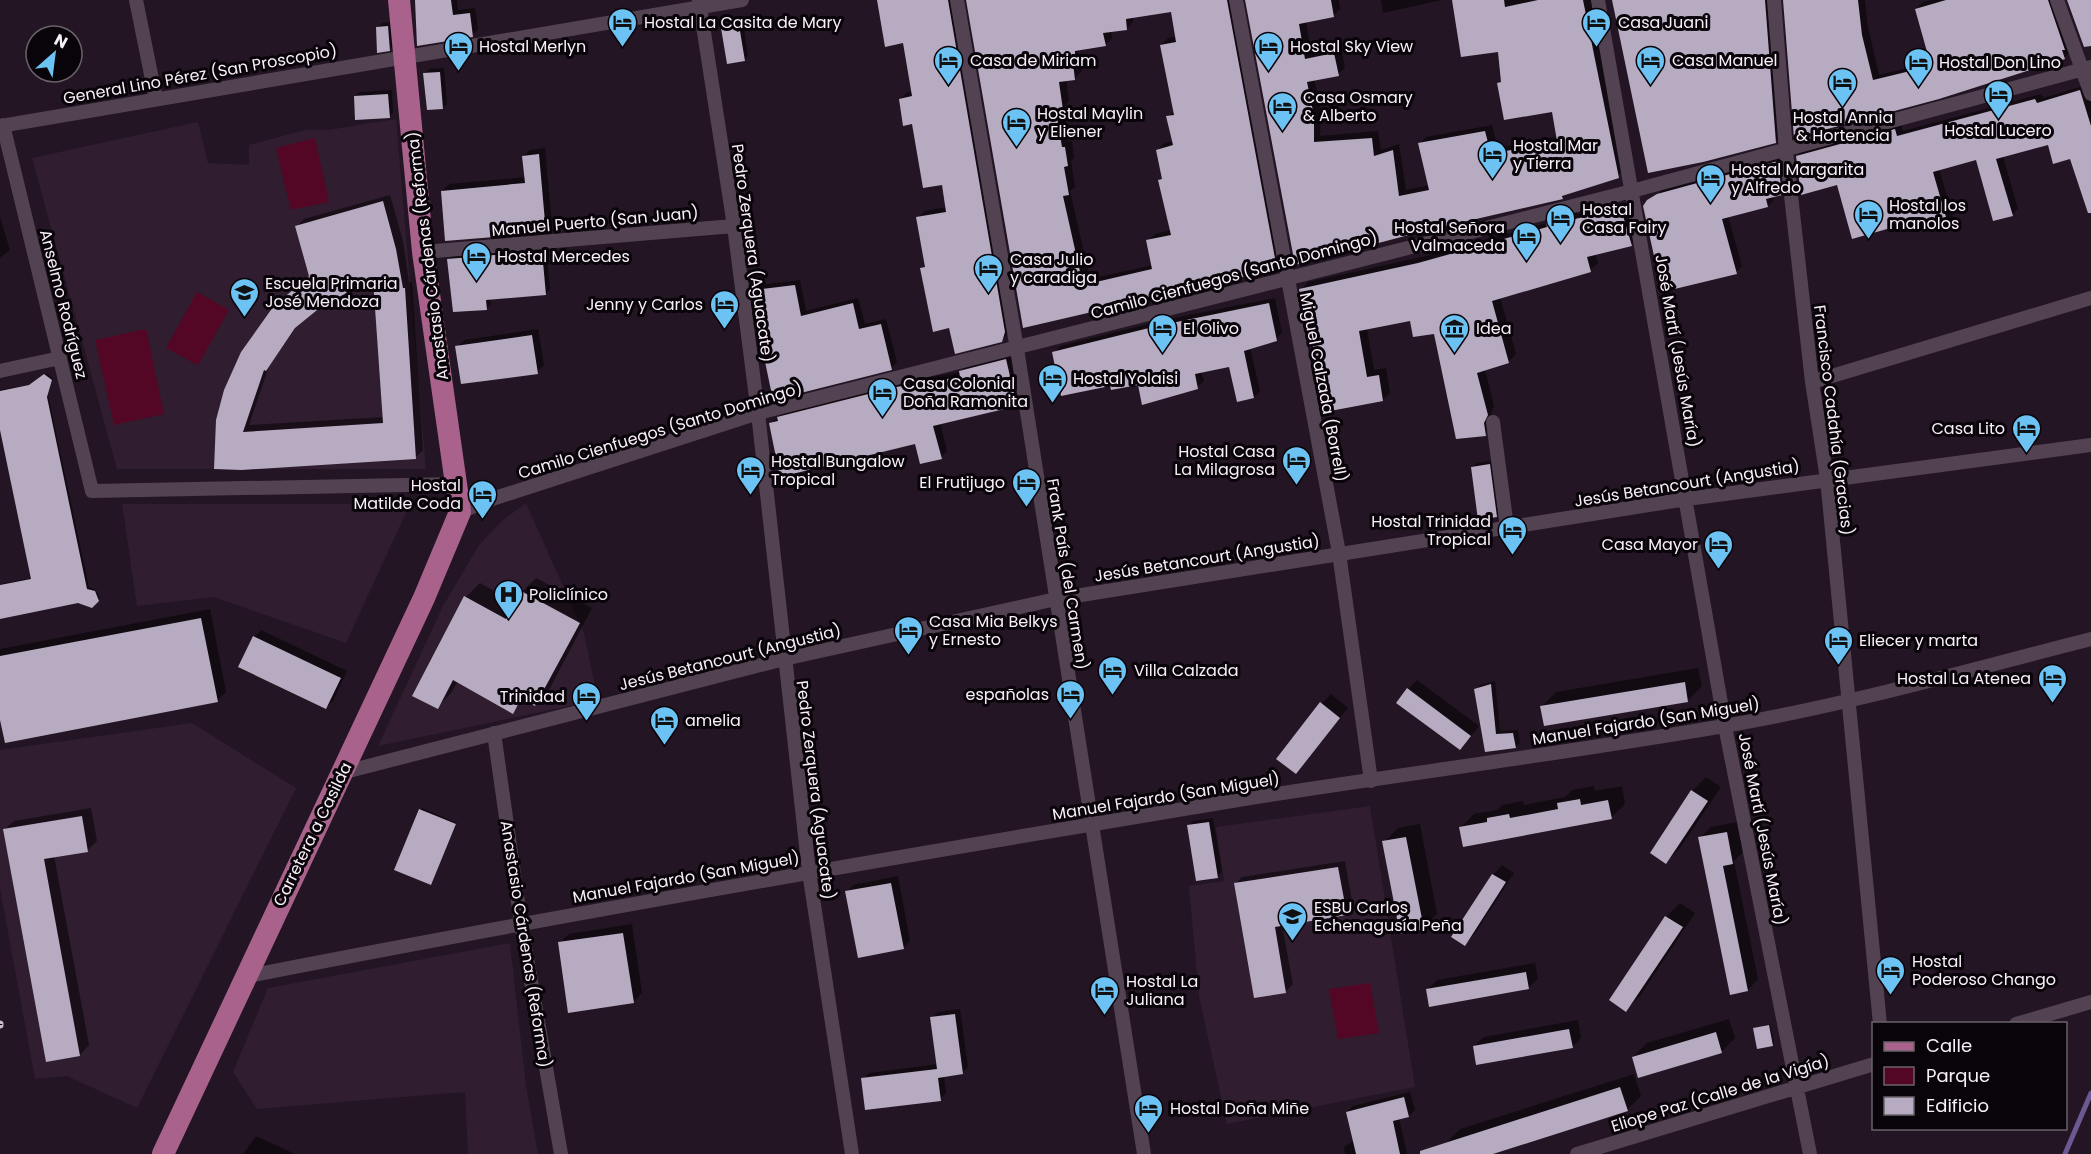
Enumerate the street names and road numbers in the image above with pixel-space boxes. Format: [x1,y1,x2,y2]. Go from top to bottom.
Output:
street label: General Lino Pérez (San Proscopio) [61,39,339,110]
street label: Anastasio Cárdenas (Reforma) [401,130,454,381]
street label: Pedro Zerquera (Aguacate) [726,142,779,364]
street label: Manuel Puerto (San Juan) [490,201,700,242]
street label: Camilo Cienfuegos (Santo Domingo) [1088,226,1380,325]
street label: Anselmo Rodríguez [34,227,93,381]
street label: José Martí (Jesús María) [1649,253,1706,449]
street label: Miguel Calzada (Borrell) [1294,291,1353,484]
street label: Francisco Cadahía (Gracias) [1808,304,1859,537]
street label: Camilo Cienfuegos (Santo Domingo) [515,376,805,485]
street label: Jesús Betancourt (Angustia) [1573,454,1801,513]
street label: Frank País (del Carmen) [1041,477,1094,671]
street label: Jesús Betancourt (Angustia) [1093,529,1321,588]
street label: Jesús Betancourt (Angustia) [617,619,844,696]
street label: Pedro Zerquera (Aguacate) [791,679,840,901]
street label: Manuel Fajardo (San Miguel) [1531,692,1761,751]
street label: José Martí (Jesús María) [1733,731,1792,927]
street label: Carretera a Casilda [267,758,357,910]
street label: Manuel Fajardo (San Miguel) [1051,767,1281,826]
street label: Anastasio Cárdenas (Reforma) [495,819,556,1069]
street label: Manuel Fajardo (San Miguel) [571,846,801,909]
street label: Eliope Paz (Calle de la Vigía) [1608,1049,1832,1138]

